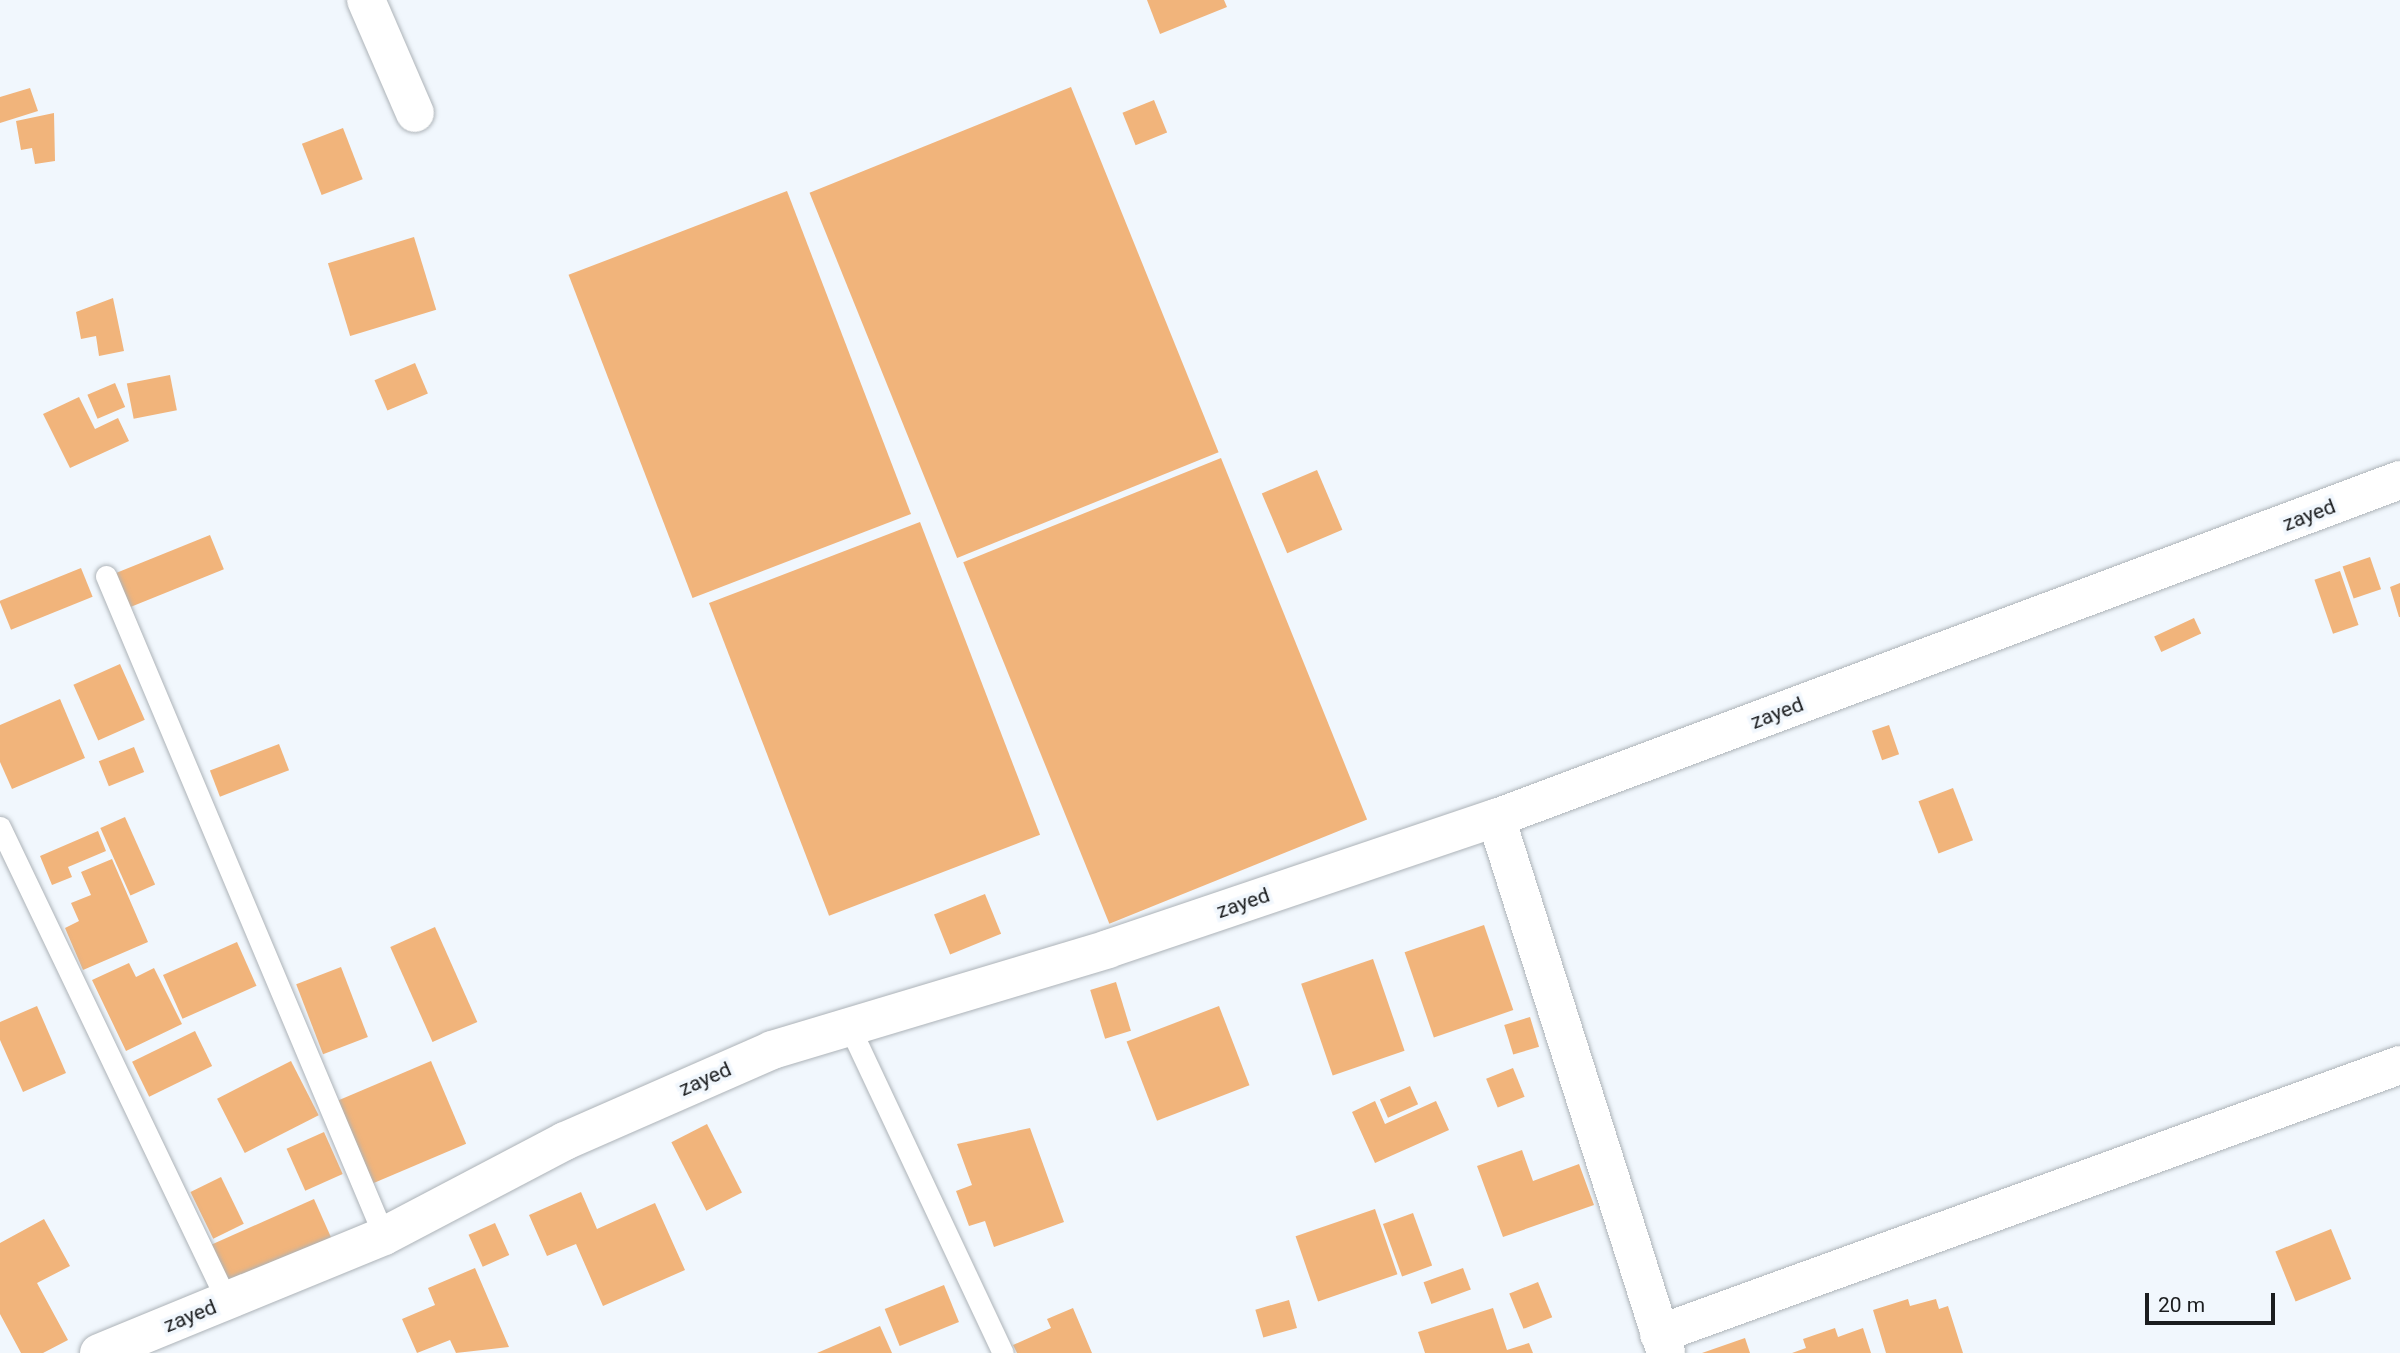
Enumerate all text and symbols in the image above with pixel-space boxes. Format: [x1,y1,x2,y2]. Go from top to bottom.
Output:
street label: zayed [2279,493,2339,537]
street label: zayed [1747,691,1807,735]
street label: zayed [1213,882,1273,924]
street label: zayed [675,1056,735,1102]
scale bar [2148,1280,2278,1324]
text: 20 m [2158,1293,2205,1317]
street label: zayed [160,1294,220,1338]

